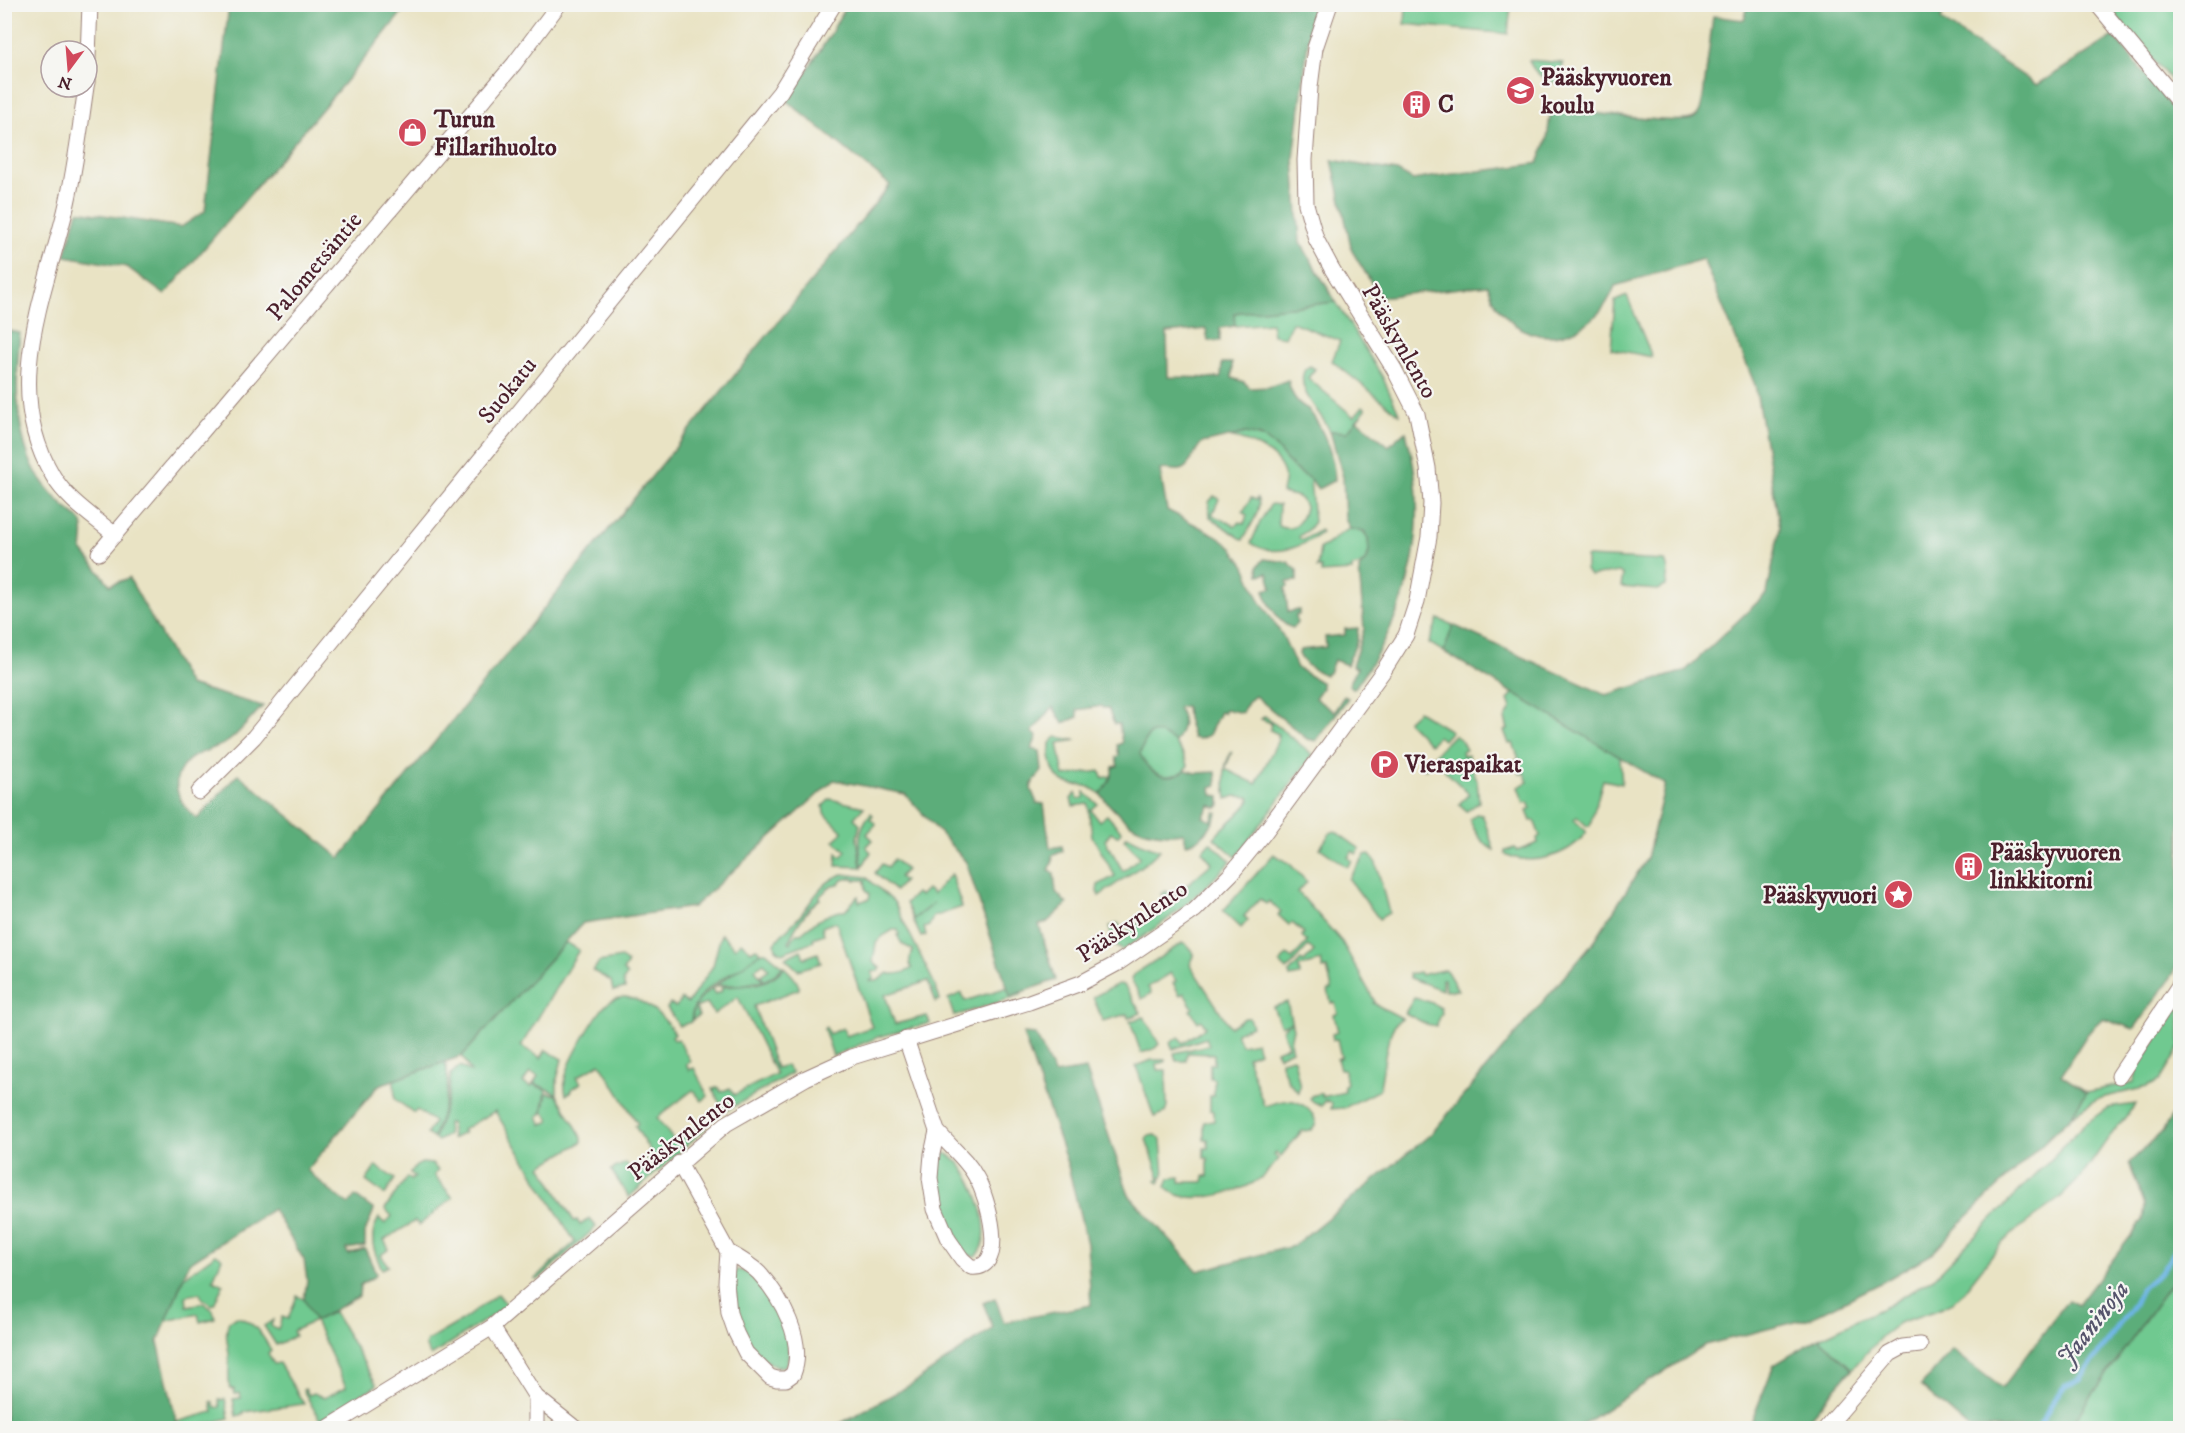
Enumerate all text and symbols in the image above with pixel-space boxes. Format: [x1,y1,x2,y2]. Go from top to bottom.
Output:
north arrow [39,39,99,99]
place label: Pääskyvuoren koulu [1540,63,1672,121]
text: N [56,71,74,94]
school or university icon: Pääskyvuoren koulu [1504,75,1536,107]
building icon: C [1401,88,1433,120]
place label: C [1438,90,1454,120]
place label: Turun Fillarihuolto [433,105,557,163]
shop icon: Turun Fillarihuolto [397,117,429,149]
street label: Palometsäntie [261,206,369,327]
street label: Pääskynlento [1354,279,1444,404]
street label: Suokatu [472,351,544,430]
parking icon: Vieraspaikat [1368,748,1400,780]
place label: Vieraspaikat [1404,750,1522,780]
place label: Pääskyvuoren linkkitorni [1989,838,2121,896]
building icon: Pääskyvuoren linkkitorni [1953,850,1985,882]
street label: Pääskynlento [1072,874,1194,970]
place icon: Pääskyvuori [1882,879,1914,911]
place label: Pääskyvuori [1763,881,1877,911]
street label: Pääskynlento [622,1086,741,1188]
water label: Jaaninoja [2049,1274,2137,1374]

